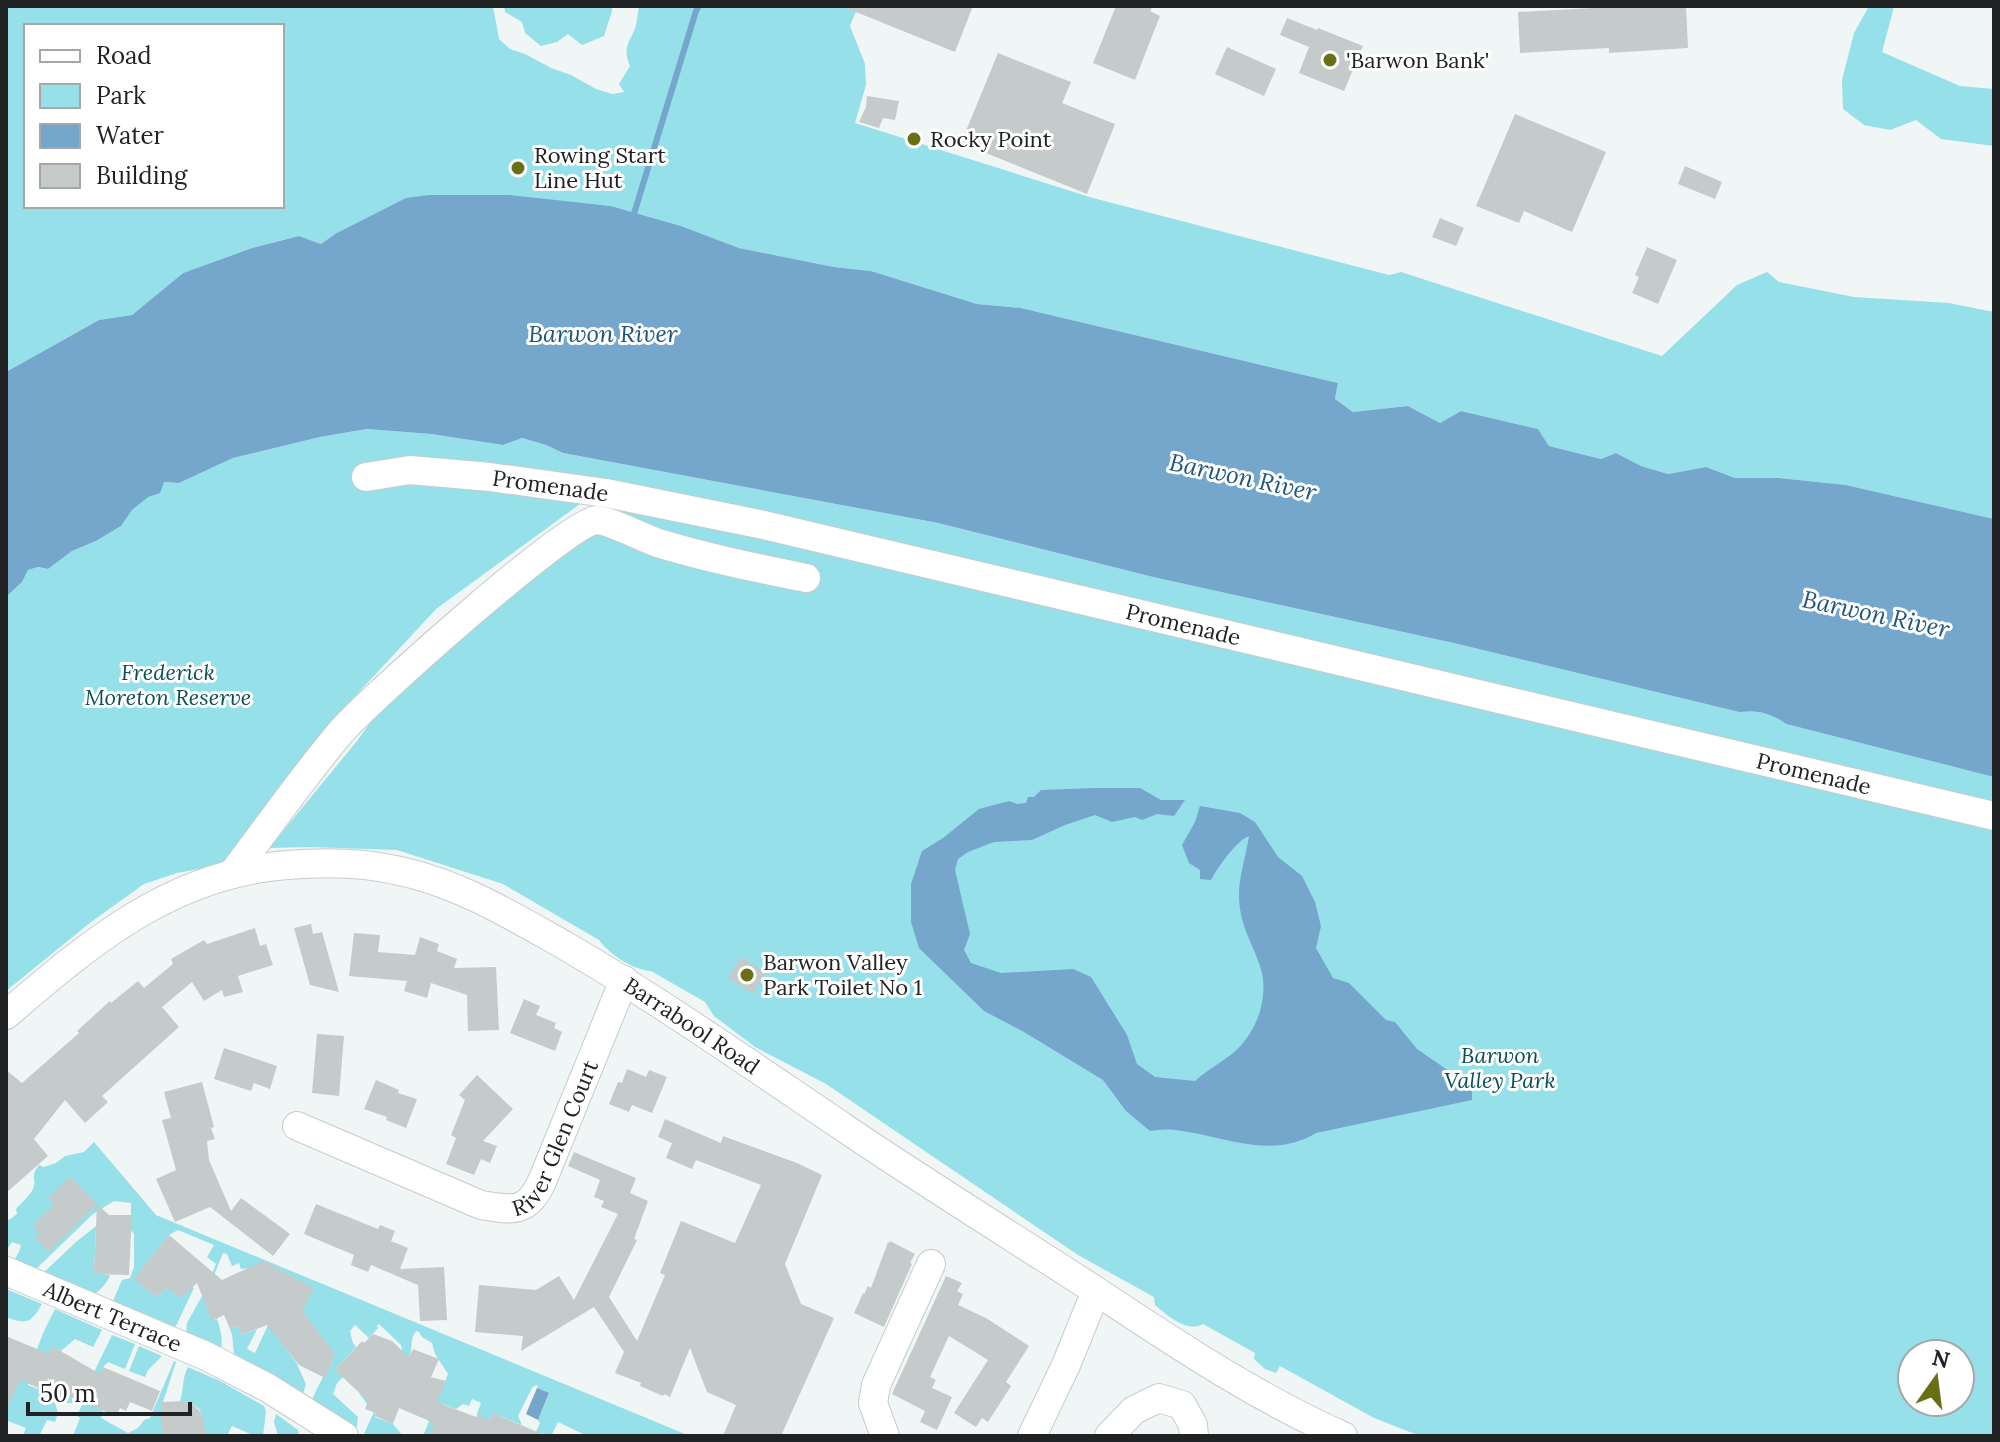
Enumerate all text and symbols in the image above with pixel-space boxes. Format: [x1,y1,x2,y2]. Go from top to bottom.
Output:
legend [24,24,284,208]
text: Road [96,40,152,71]
place label: 'Barwon Bank' [1346,46,1489,74]
marker: 'Barwon Bank' [1321,51,1339,69]
text: Park [96,80,146,111]
text: Water [96,120,164,151]
place label: Rocky Point [930,125,1052,153]
marker: Rocky Point [905,130,923,148]
place label: Rowing Start Line Hut [534,141,666,194]
marker: Rowing Start Line Hut [509,159,527,177]
text: Building [96,160,188,191]
water label: Barwon River [528,318,678,349]
water label: Barwon River [1167,446,1319,508]
street label: Promenade [491,463,611,507]
water label: Barwon River [1800,583,1952,645]
street label: Promenade [1123,597,1243,651]
park label: Frederick Moreton Reserve [85,658,251,711]
street label: Promenade [1754,746,1874,800]
place label: Barwon Valley Park Toilet No 1 [763,948,922,1001]
marker: Barwon Valley Park Toilet No 1 [738,966,756,984]
street label: Barrabool Road [619,971,765,1080]
park label: Barwon Valley Park [1444,1041,1556,1094]
street label: River Glen Court [508,1055,604,1222]
street label: Albert Terrace [39,1274,186,1358]
north arrow [1896,1338,1976,1418]
text: N [1929,1343,1952,1374]
scale bar [28,1366,190,1416]
text: 50 m [40,1378,96,1409]

